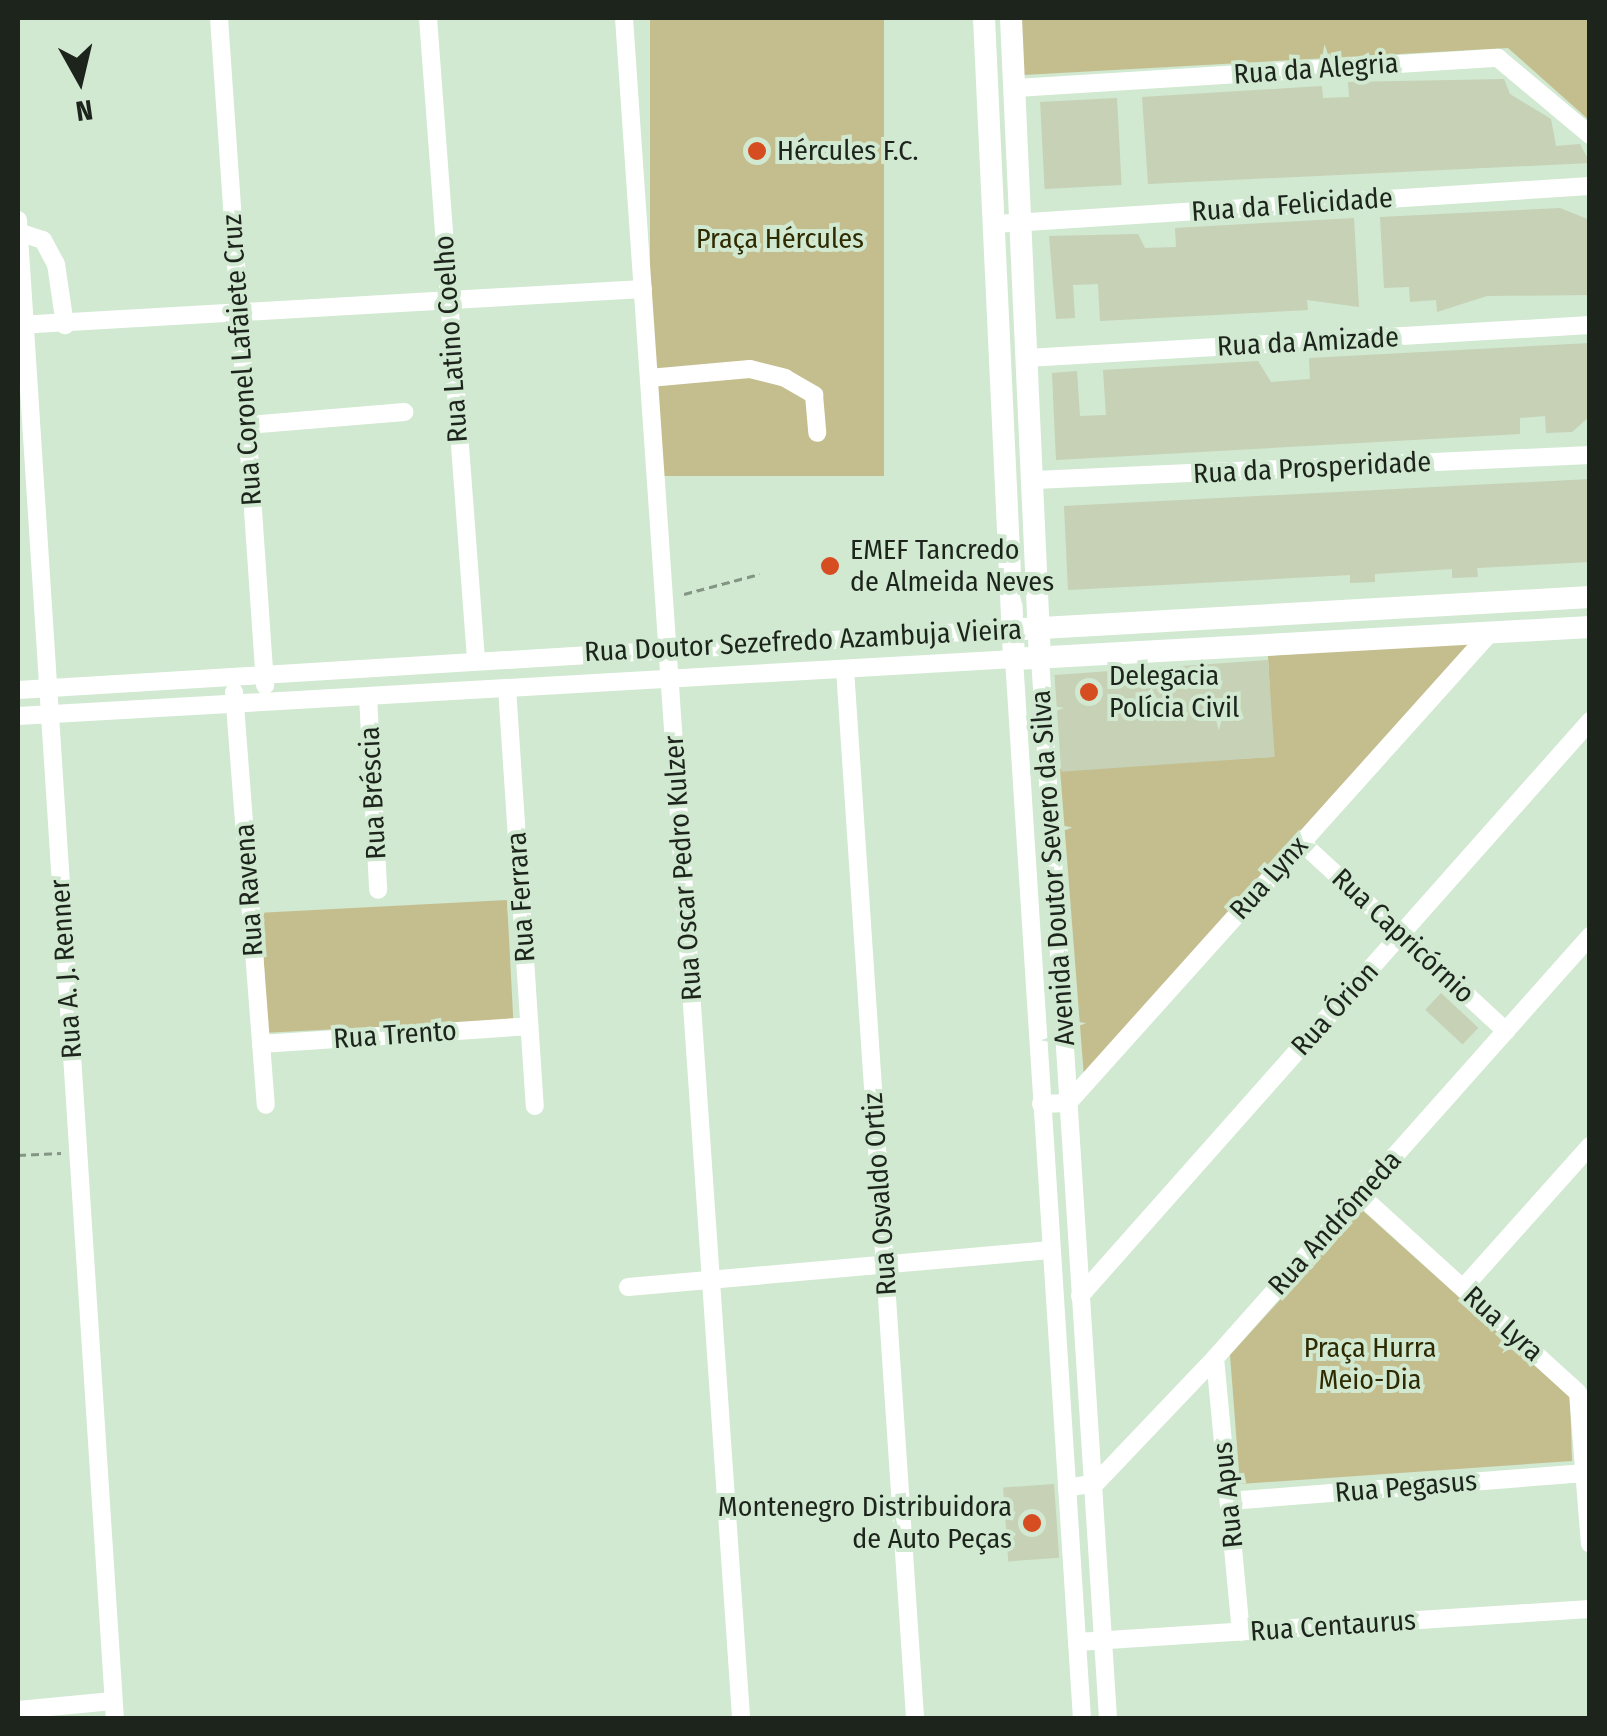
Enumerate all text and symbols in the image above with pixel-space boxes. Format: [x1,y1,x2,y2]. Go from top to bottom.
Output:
north arrow [30,30,130,130]
street label: Rua da Alegria [1233,46,1399,92]
text: N [74,93,95,128]
place label: Hércules F.C. [777,134,918,168]
marker: Hércules F.C. [746,140,768,162]
street label: Rua da Felicidade [1190,181,1394,229]
street label: Rua Coronel Lafaiete Cruz [215,213,269,507]
park label: Praça Hércules [696,222,864,256]
street label: Rua Latino Coelho [427,234,475,444]
street label: Rua da Amizade [1216,320,1400,364]
street label: Rua da Prosperidade [1192,445,1432,491]
place label: EMEF Tancredo de Almeida Neves [850,533,1054,599]
marker: EMEF Tancredo de Almeida Neves [819,555,841,577]
street label: Rua Doutor Sezefredo Azambuja Vieira [583,613,1023,669]
place label: Delegacia Polícia Civil [1109,659,1240,725]
marker: Delegacia Polícia Civil [1078,681,1100,703]
street label: Avenida Doutor Severo da Silva [1024,689,1082,1047]
street label: Rua Bréscia [353,726,393,860]
street label: Rua Oscar Pedro Kulzer [657,734,709,1002]
street label: Rua Ravena [228,822,270,958]
street label: Rua Lynx [1223,829,1315,927]
street label: Rua Ferrara [500,831,542,963]
street label: Rua Capricórnio [1325,862,1481,1010]
street label: Rua A. J. Renner [43,878,89,1060]
street label: Rua Órion [1284,955,1386,1063]
street label: Rua Trento [332,1014,458,1056]
street label: Rua Osvaldo Ortiz [856,1092,904,1296]
street label: Rua Andrômeda [1261,1144,1409,1302]
street label: Rua Lyra [1456,1279,1550,1369]
park label: Praça Hurra Meio-Dia [1304,1331,1436,1397]
street label: Rua Apus [1206,1440,1250,1550]
street label: Rua Pegasus [1334,1464,1478,1510]
place label: Montenegro Distribuidora de Auto Peças [718,1490,1012,1556]
marker: Montenegro Distribuidora de Auto Peças [1021,1512,1043,1534]
street label: Rua Centaurus [1249,1603,1417,1649]

